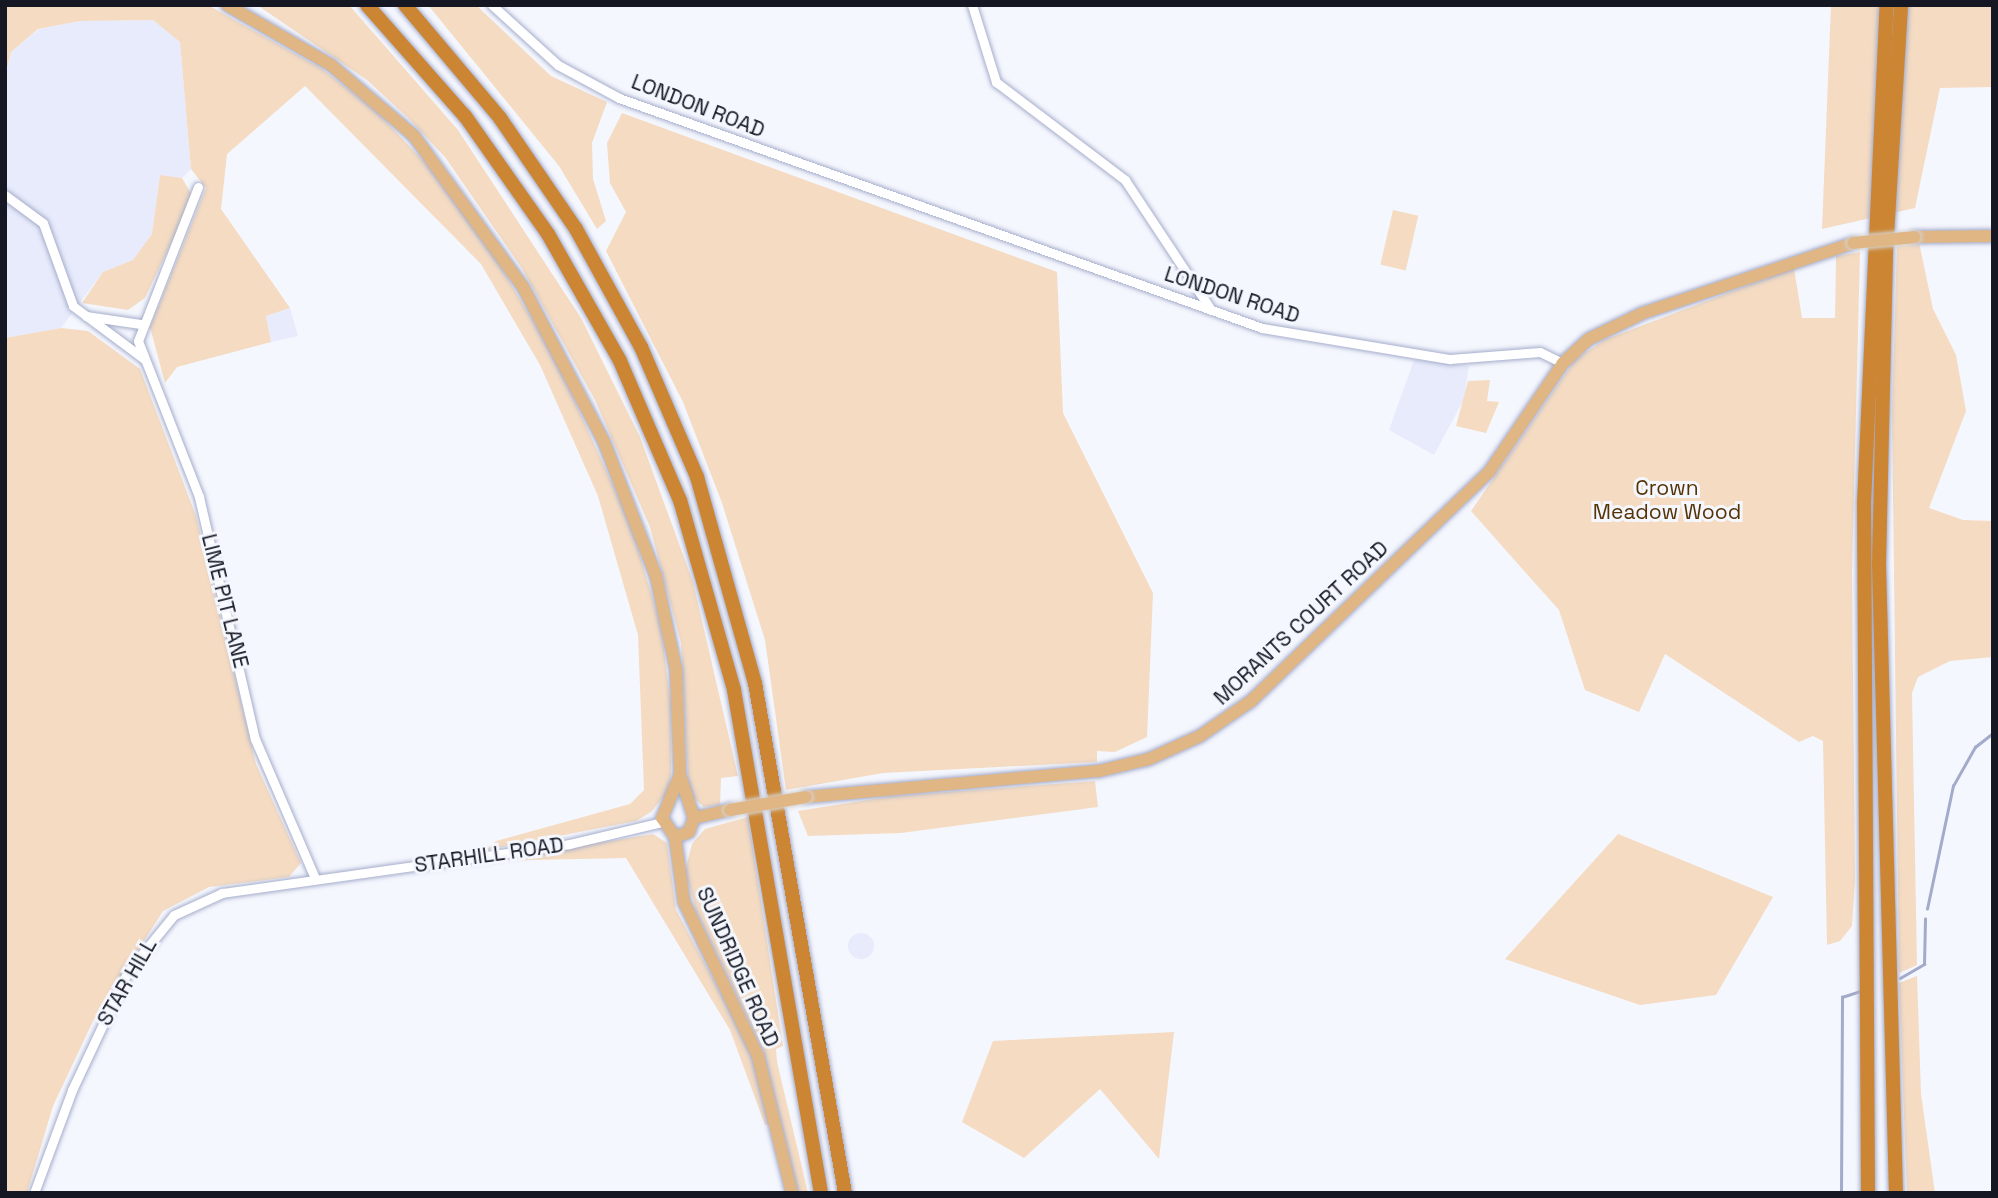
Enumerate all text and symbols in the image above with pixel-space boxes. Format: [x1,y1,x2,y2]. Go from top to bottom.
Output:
street label: LONDON ROAD [628,69,768,143]
street label: LONDON ROAD [1161,261,1303,329]
park label: Crown Meadow Wood [1593,475,1741,525]
street label: LIME PIT LANE [196,531,254,671]
street label: MORANTS COURT ROAD [1209,536,1393,710]
street label: STARHILL ROAD [412,832,566,878]
street label: SUNDRIDGE ROAD [691,883,785,1051]
street label: STAR HILL [92,934,162,1030]

